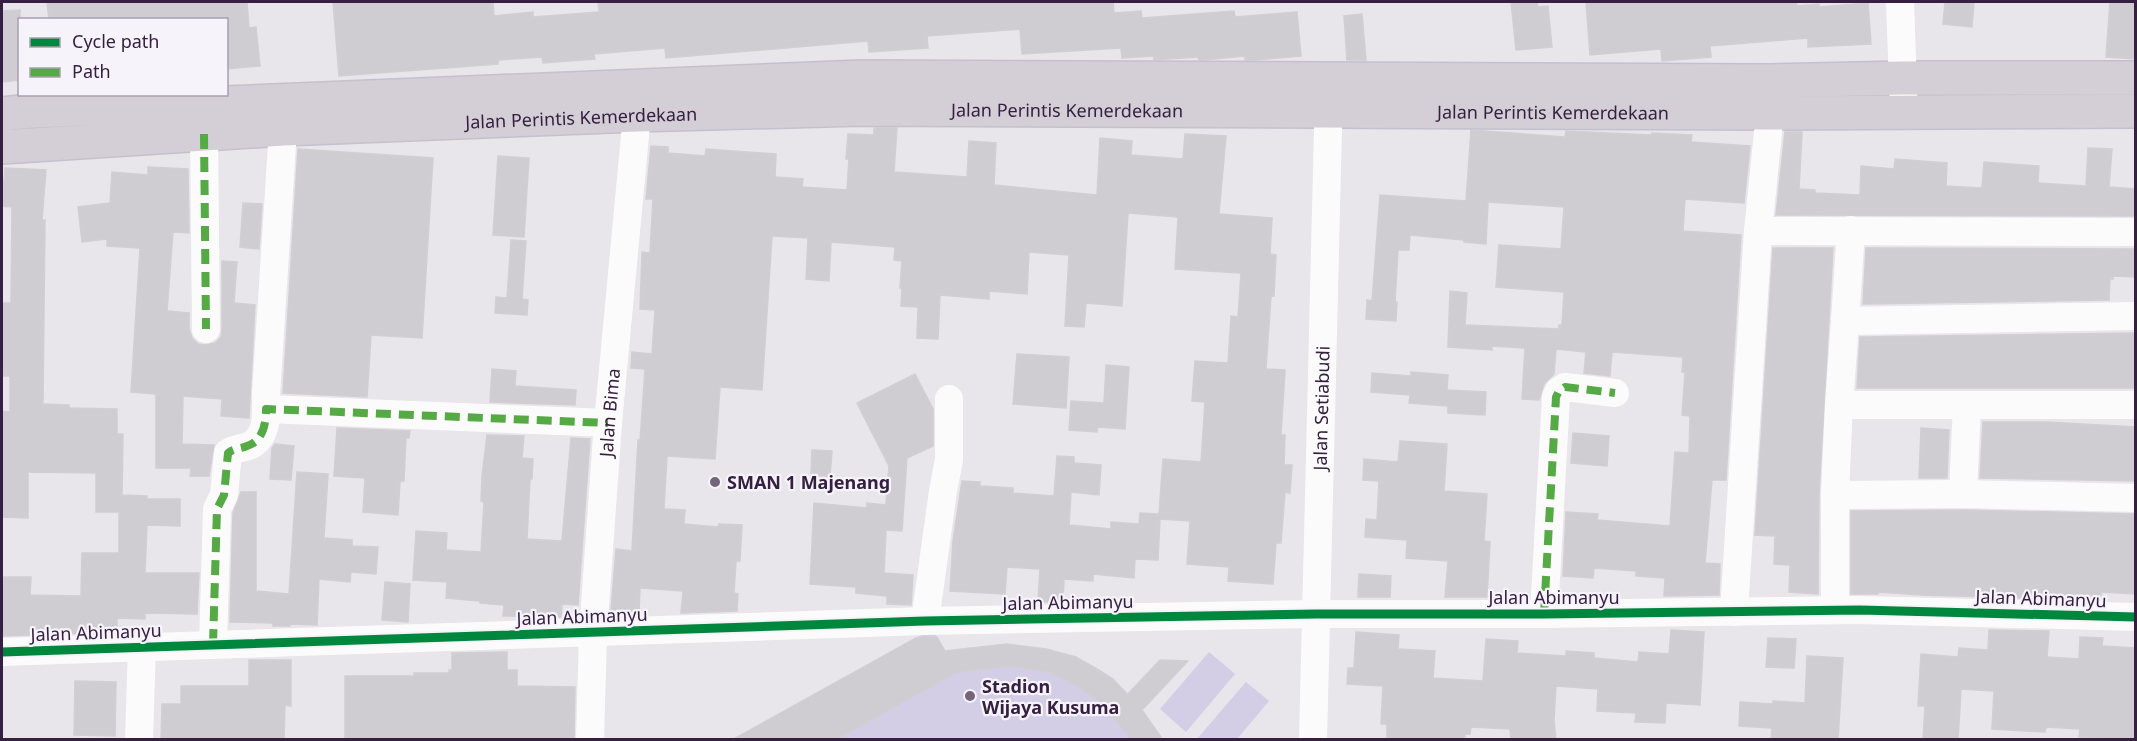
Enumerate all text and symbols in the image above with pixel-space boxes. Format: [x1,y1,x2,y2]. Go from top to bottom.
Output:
legend [18,18,228,96]
text: Cycle path [72,29,159,53]
text: Path [72,59,111,83]
street label: Jalan Perintis Kemerdekaan [949,97,1183,122]
street label: Jalan Perintis Kemerdekaan [1435,100,1669,125]
street label: Jalan Perintis Kemerdekaan [463,101,697,134]
street label: Jalan Setiabudi [1308,345,1335,473]
street label: Jalan Bima [593,367,625,460]
place label: SMAN 1 Majenang [727,470,890,494]
marker: SMAN 1 Majenang [708,475,722,489]
street label: Jalan Abimanyu [1973,584,2107,612]
street label: Jalan Abimanyu [1486,585,1620,609]
street label: Jalan Abimanyu [1000,589,1134,615]
street label: Jalan Abimanyu [514,602,648,630]
street label: Jalan Abimanyu [28,618,162,646]
place label: Stadion Wijaya Kusuma [982,674,1119,719]
marker: Stadion Wijaya Kusuma [963,689,977,703]

